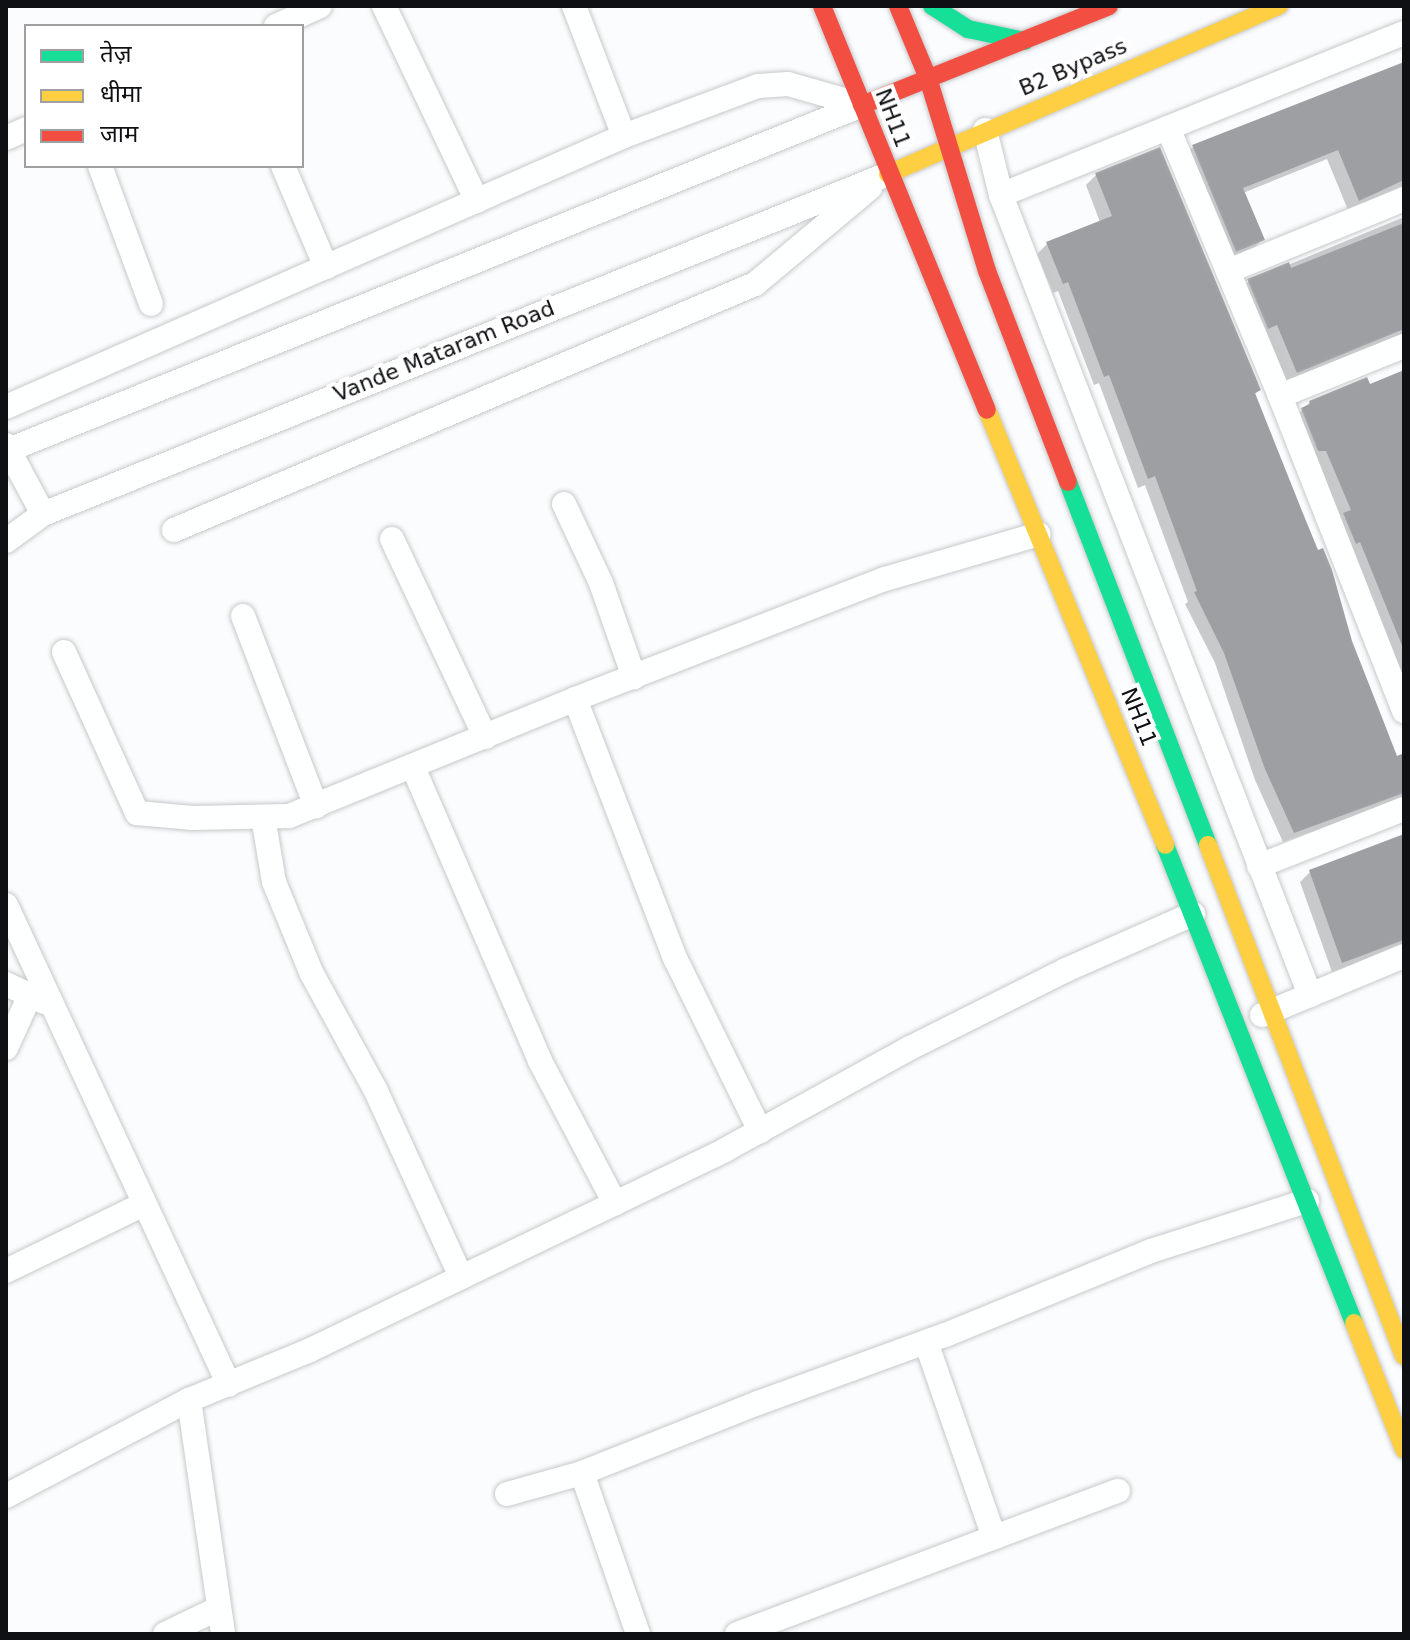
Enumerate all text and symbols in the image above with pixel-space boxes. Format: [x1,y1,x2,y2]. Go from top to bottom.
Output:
legend [24,24,304,168]
street label: B2 Bypass [1015,32,1131,102]
text: तेज़ [100,40,132,68]
text: धीमा [100,80,142,108]
street label: NH11 [870,85,916,151]
text: जाम [100,120,138,148]
street label: Vande Mataram Road [330,295,558,407]
street label: NH11 [1115,684,1163,750]

